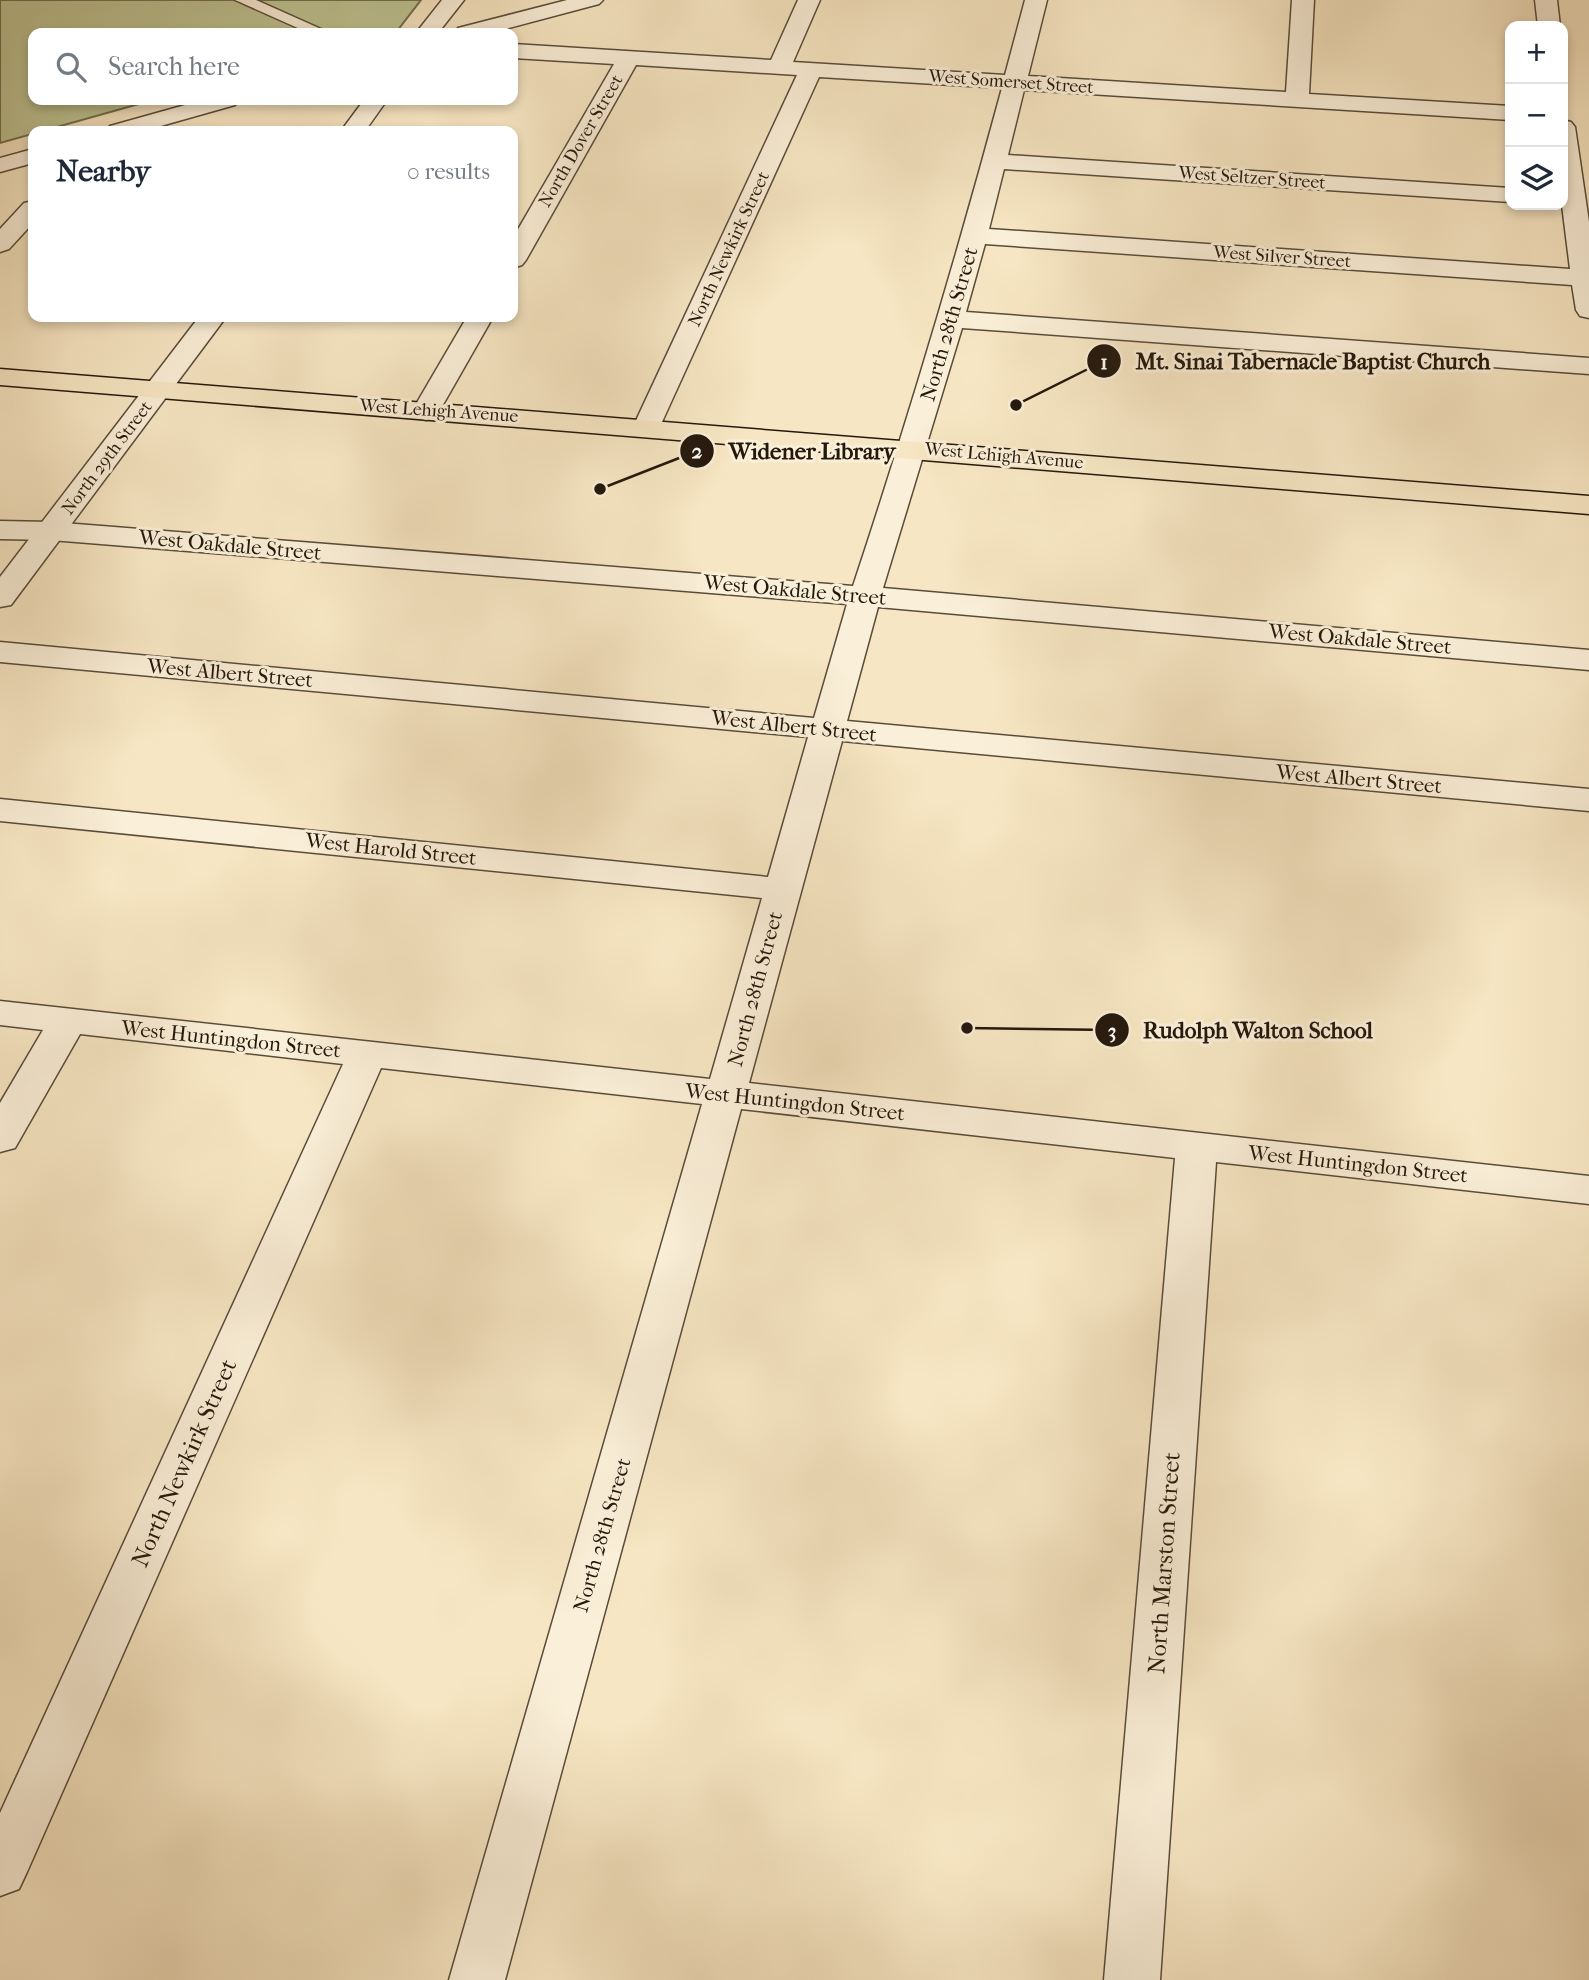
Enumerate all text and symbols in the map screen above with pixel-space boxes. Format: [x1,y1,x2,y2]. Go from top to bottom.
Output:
map controls [1505,21,1568,210]
button: + [1505,21,1568,84]
search box [28,28,518,105]
icon: search [52,48,90,86]
text: Search here [108,51,240,82]
street label: West Somerset Street [927,66,1095,98]
street label: North Dover Street [535,70,628,211]
button: − [1505,84,1568,147]
button: layers [1505,147,1568,210]
text: Nearby [56,154,151,189]
text: 0 results [407,158,490,185]
street label: West Seltzer Street [1177,162,1327,194]
street label: North Newkirk Street [684,168,774,330]
street label: West Silver Street [1211,242,1352,272]
street label: North 28th Street [915,244,983,404]
callout: Mt. Sinai Tabernacle Baptist Church [1087,339,1505,383]
text: Mt. Sinai Tabernacle Baptist Church [1135,348,1492,375]
text: 1 [1100,350,1108,374]
street label: West Lehigh Avenue [358,395,519,427]
street label: North 29th Street [57,396,157,519]
callout: Widener Library [680,429,910,473]
text: Widener Library [727,438,897,465]
text: 2 [692,439,703,463]
street label: West Lehigh Avenue [923,439,1084,473]
street label: West Oakdale Street [137,525,323,565]
street label: West Oakdale Street [702,570,888,610]
street label: West Oakdale Street [1267,619,1453,659]
street label: West Albert Street [145,654,314,692]
street label: West Albert Street [709,705,879,747]
street label: West Albert Street [1274,760,1443,798]
street label: West Harold Street [303,828,478,870]
street label: North 28th Street [723,908,787,1069]
callout: Rudolph Walton School [1094,1008,1387,1052]
street label: West Huntingdon Street [119,1015,342,1063]
text: Rudolph Walton School [1143,1017,1374,1044]
text: 3 [1108,1019,1116,1043]
street label: West Huntingdon Street [683,1078,906,1126]
street label: West Huntingdon Street [1246,1140,1469,1188]
street label: North Newkirk Street [126,1354,243,1571]
street label: North Marston Street [1142,1451,1186,1675]
street label: North 28th Street [568,1455,636,1615]

